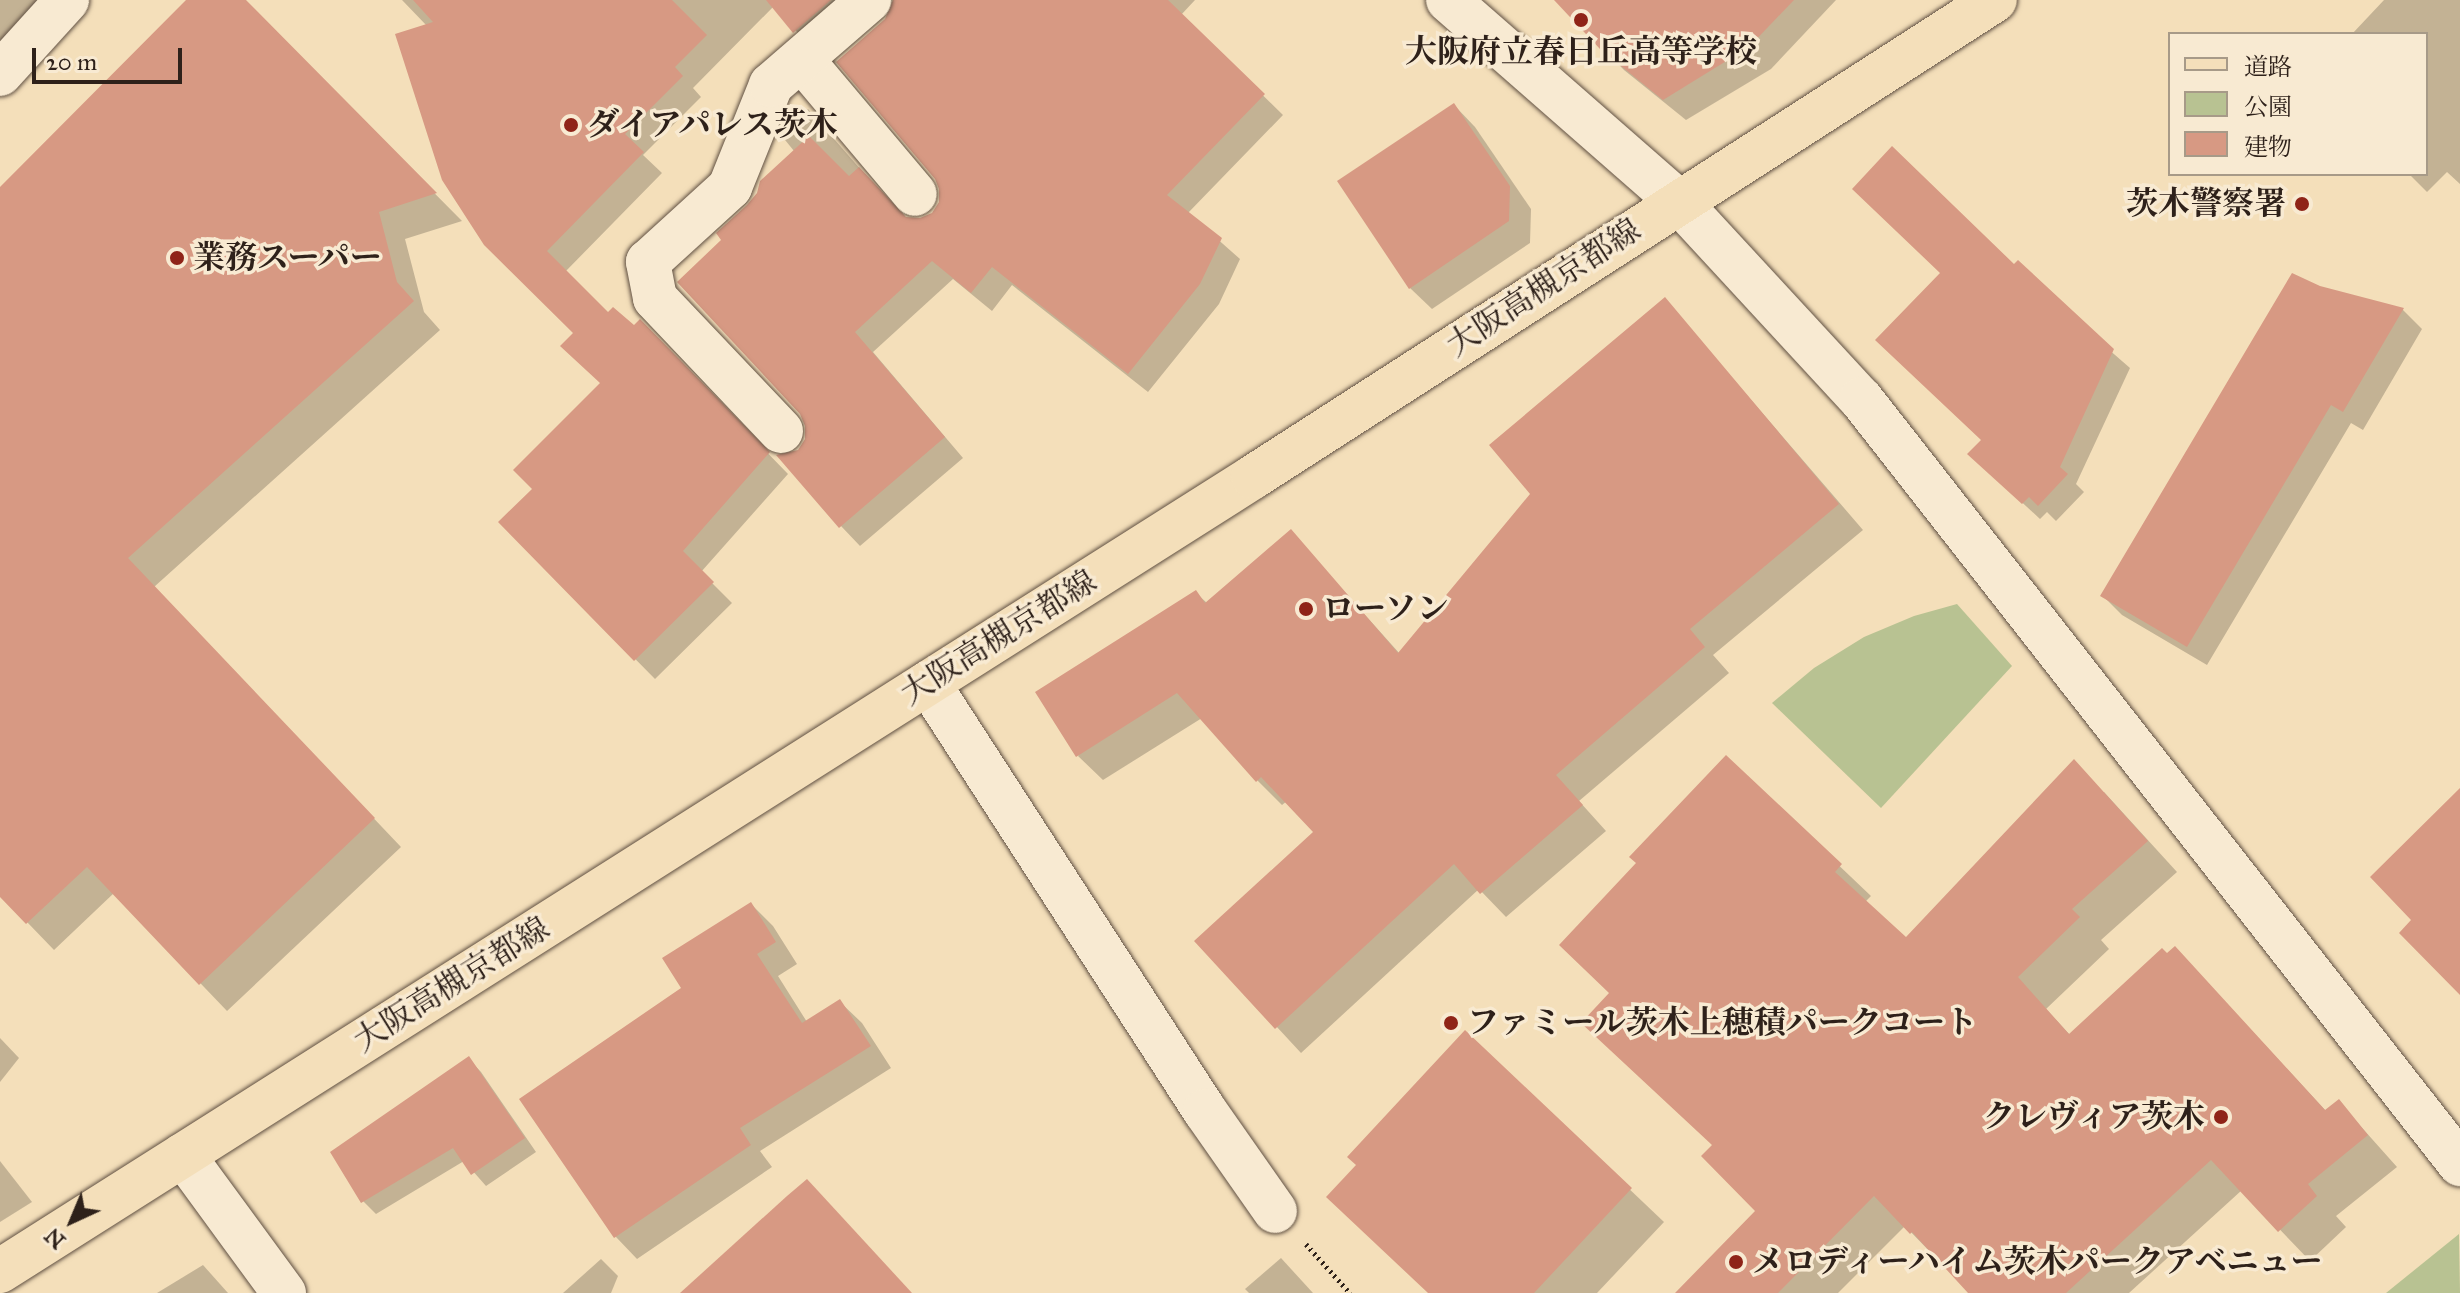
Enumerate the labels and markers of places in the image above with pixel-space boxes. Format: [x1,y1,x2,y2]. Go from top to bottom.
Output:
marker: 大阪府立春日丘高等学校 [1572,11,1590,29]
place label: 大阪府立春日丘高等学校 [1405,33,1757,71]
place label: ダイアパレス茨木 [587,106,843,144]
marker: ダイアパレス茨木 [562,116,580,134]
place label: 茨木警察署 [2126,185,2286,223]
marker: 茨木警察署 [2293,195,2311,213]
place label: 業務スーパー [193,239,383,277]
marker: 業務スーパー [168,249,186,267]
place label: ローソン [1322,590,1450,628]
marker: ローソン [1297,600,1315,618]
place label: ファミール茨木上穂積パークコート [1467,1004,1979,1042]
marker: ファミール茨木上穂積パークコート [1442,1014,1460,1032]
place label: クレヴィア茨木 [1981,1098,2205,1136]
marker: クレヴィア茨木 [2212,1108,2230,1126]
place label: メロディーハイム茨木パークアベニュー [1752,1243,2328,1281]
marker: メロディーハイム茨木パークアベニュー [1727,1253,1745,1271]

